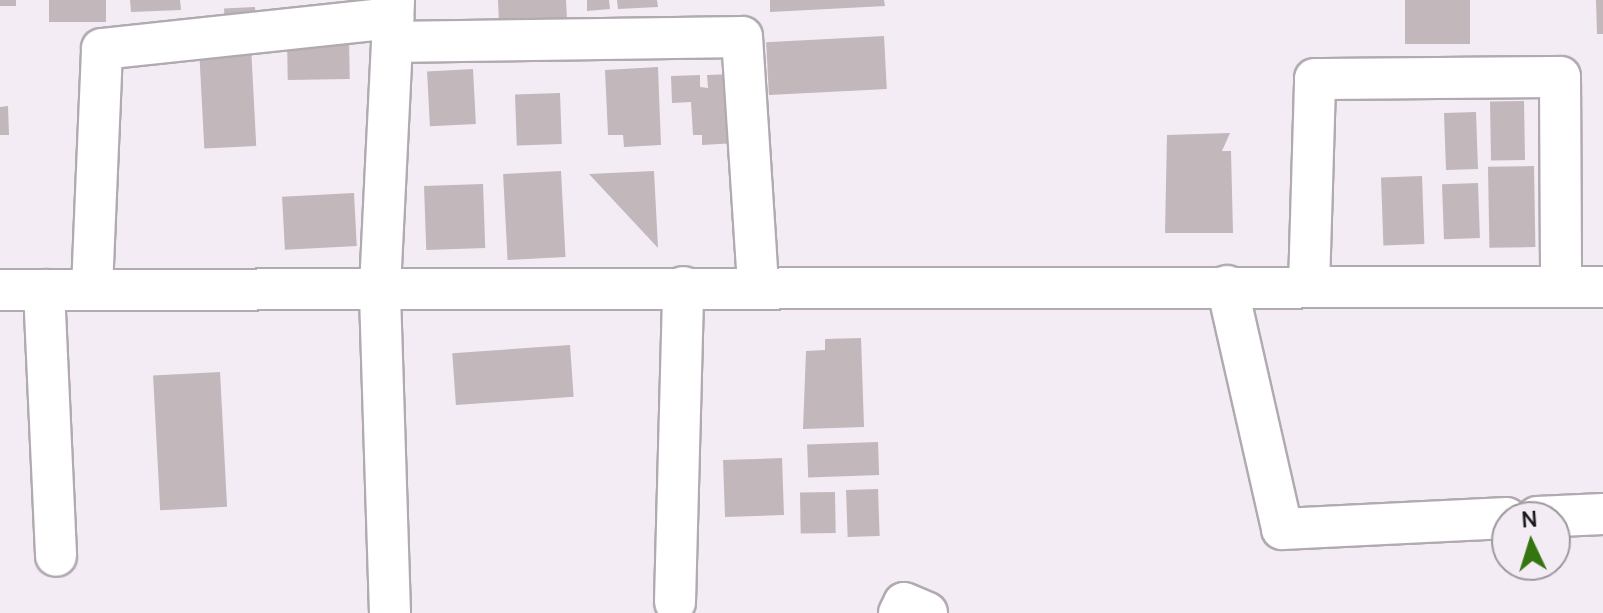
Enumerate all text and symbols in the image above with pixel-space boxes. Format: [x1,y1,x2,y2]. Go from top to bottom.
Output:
north arrow [1491,501,1571,581]
text: N [1521,504,1538,535]

